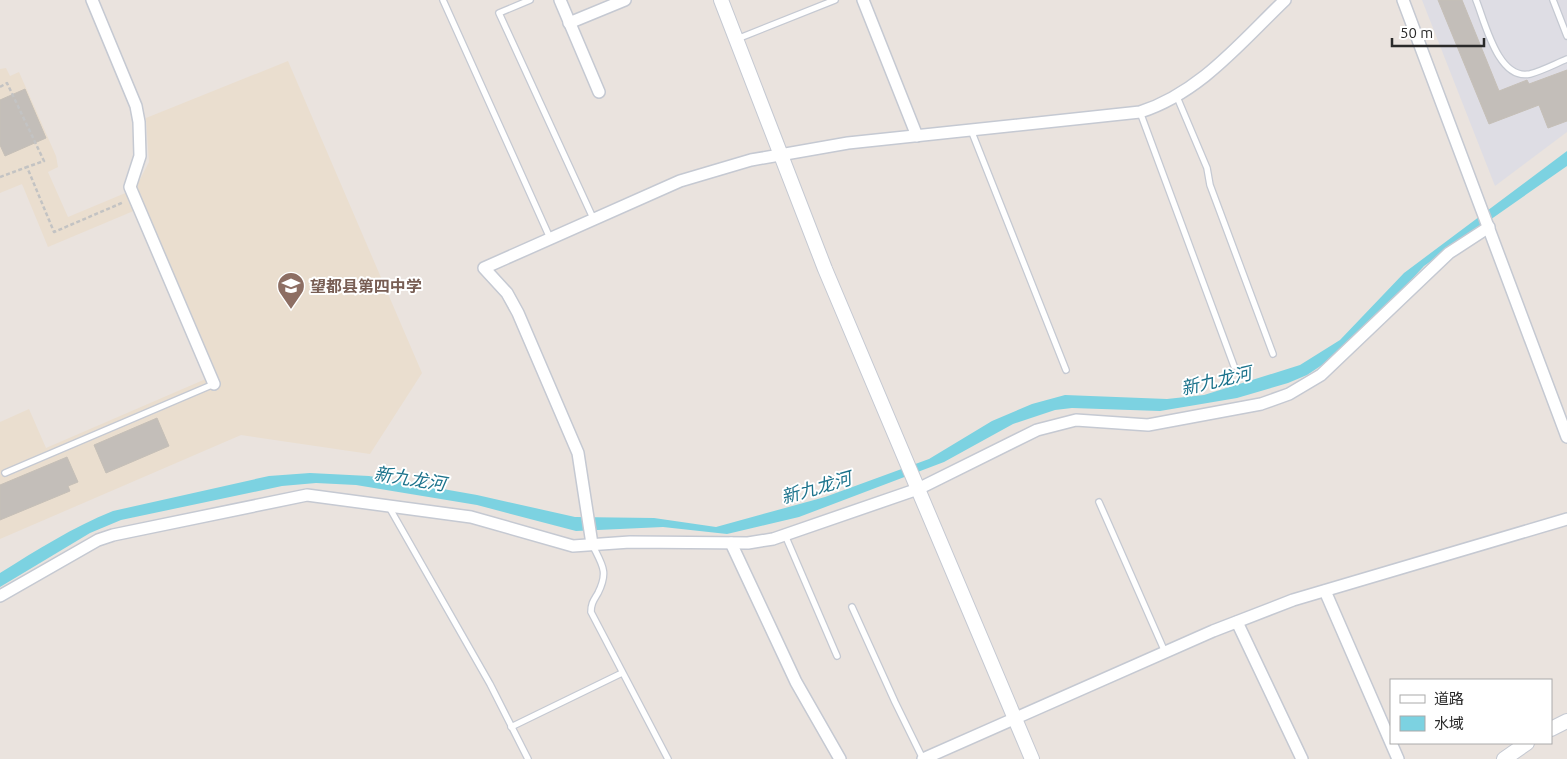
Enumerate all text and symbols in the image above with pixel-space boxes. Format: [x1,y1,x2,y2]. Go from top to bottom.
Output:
scale bar [1392,15,1484,47]
text: 50 m [1400,24,1433,41]
school or university icon: 望都县第四中学 [276,271,306,310]
place label: 望都县第四中学 [310,277,422,295]
water label: 新九龙河 [1179,361,1256,398]
water label: 新九龙河 [373,462,450,494]
water label: 新九龙河 [779,467,856,507]
legend [1390,679,1552,744]
text: 道路 [1434,690,1464,707]
text: 水域 [1434,715,1464,732]

